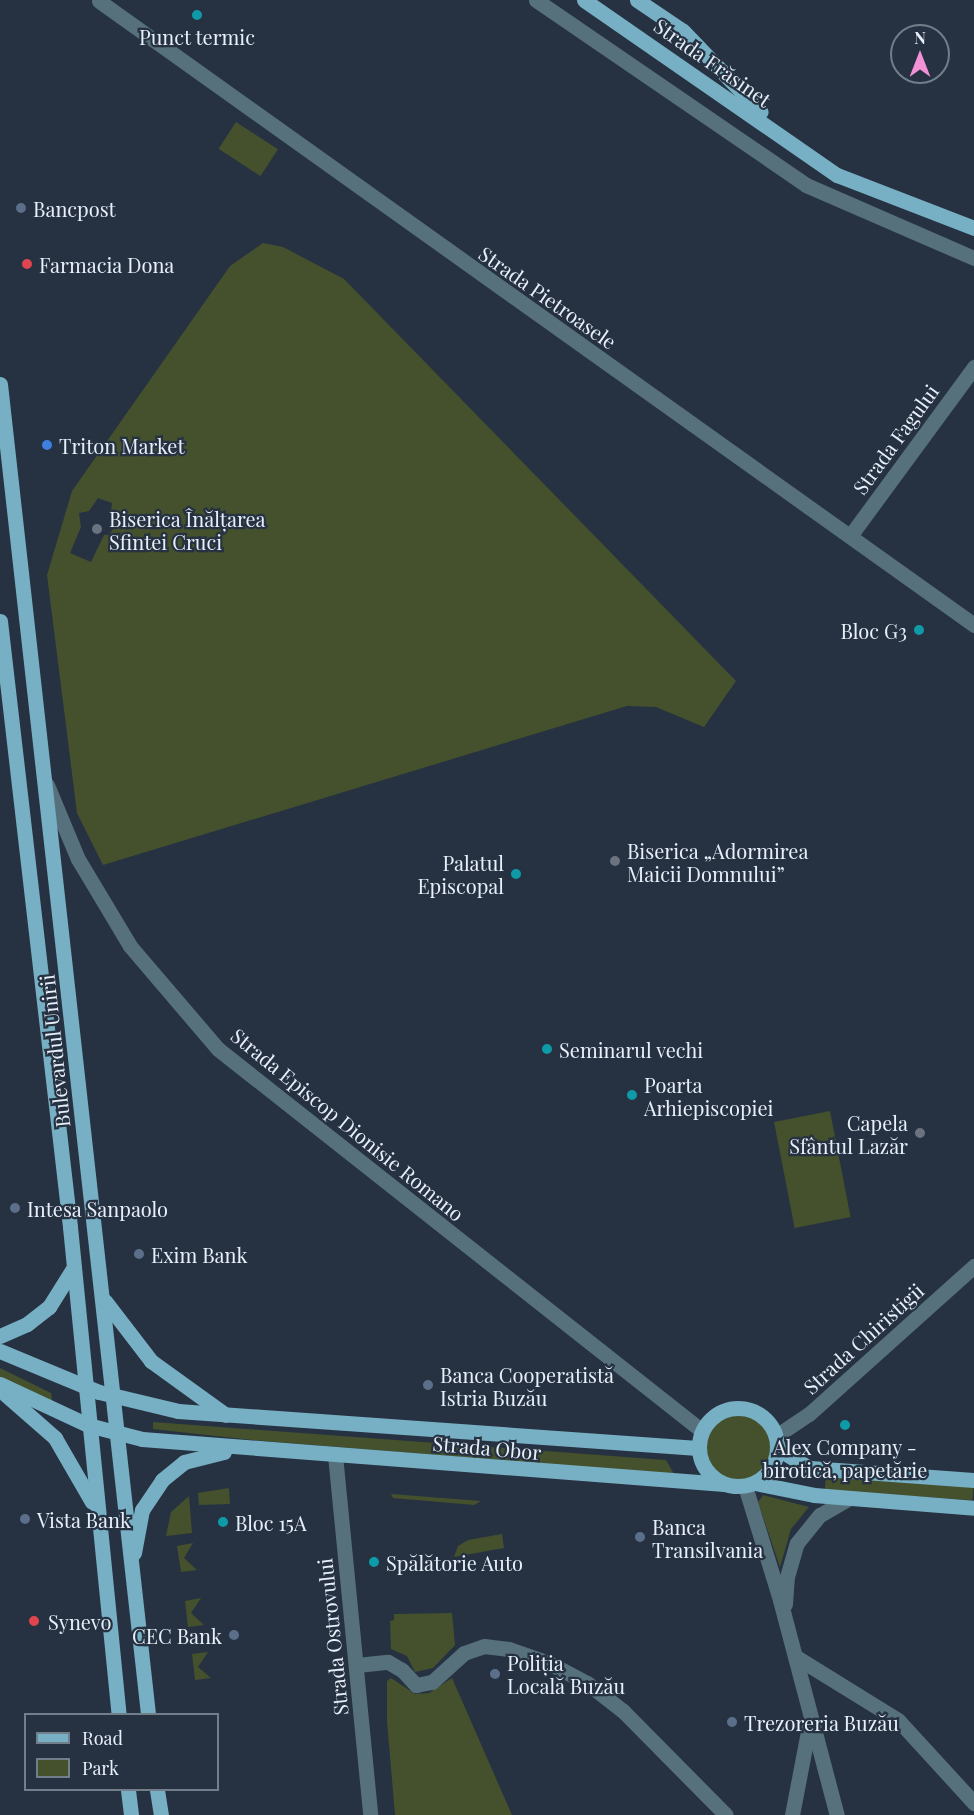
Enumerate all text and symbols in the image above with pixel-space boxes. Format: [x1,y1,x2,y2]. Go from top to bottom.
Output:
marker: Punct termic [190,8,204,22]
street label: Strada Frăsinet [650,13,776,111]
place label: Punct termic [139,24,255,48]
north arrow [890,24,950,84]
text: N [914,27,926,48]
place label: Bancpost [33,196,116,220]
marker: Bancpost [14,201,28,215]
street label: Strada Pietroasele [475,241,621,353]
place label: Farmacia Dona [39,252,175,276]
marker: Farmacia Dona [20,257,34,271]
street label: Strada Fagului [847,379,943,499]
place label: Triton Market [59,433,185,457]
marker: Triton Market [40,438,54,452]
place label: Biserica Înălțarea Sfintei Cruci [109,506,266,553]
marker: Biserica Înălțarea Sfintei Cruci [90,522,104,536]
place label: Bloc G3 [840,618,907,642]
marker: Bloc G3 [912,623,926,637]
place label: Biserica „Adormirea Maicii Domnului” [627,838,809,885]
place label: Palatul Episcopal [417,850,504,897]
marker: Biserica „Adormirea Maicii Domnului” [608,854,622,868]
marker: Palatul Episcopal [509,867,523,881]
street label: Bulevardul Unirii [34,973,74,1129]
street label: Strada Episcop Dionisie Romano [227,1023,469,1225]
place label: Seminarul vechi [559,1037,704,1061]
marker: Seminarul vechi [540,1042,554,1056]
place label: Poarta Arhiepiscopiei [644,1072,773,1119]
marker: Poarta Arhiepiscopiei [625,1088,639,1102]
place label: Capela Sfântul Lazăr [789,1110,908,1157]
marker: Capela Sfântul Lazăr [913,1126,927,1140]
place label: Intesa Sanpaolo [27,1196,168,1220]
marker: Intesa Sanpaolo [8,1201,22,1215]
place label: Exim Bank [151,1242,248,1266]
marker: Exim Bank [132,1247,146,1261]
street label: Strada Chiristigii [798,1278,928,1398]
place label: Banca Cooperatistă Istria Buzău [440,1362,614,1409]
marker: Banca Cooperatistă Istria Buzău [421,1378,435,1392]
marker: Alex Company - birotică, papetărie [838,1418,852,1432]
street label: Strada Obor [432,1430,542,1464]
place label: Alex Company - birotică, papetărie [763,1434,927,1481]
place label: Vista Bank [37,1507,131,1531]
place label: Bloc 15A [235,1510,307,1534]
marker: Vista Bank [18,1512,32,1526]
place label: Banca Transilvania [652,1514,763,1561]
marker: Bloc 15A [216,1515,230,1529]
marker: Banca Transilvania [633,1530,647,1544]
place label: Spălătorie Auto [386,1550,524,1574]
marker: Spălătorie Auto [367,1555,381,1569]
street label: Strada Ostrovului [312,1557,352,1717]
place label: Synevo [48,1609,111,1633]
marker: Synevo [25,1612,43,1630]
place label: CEC Bank [132,1623,222,1647]
marker: CEC Bank [227,1628,241,1642]
place label: Poliția Locală Buzău [507,1650,625,1697]
marker: Poliția Locală Buzău [488,1667,502,1681]
place label: Trezoreria Buzău [744,1710,899,1734]
legend [24,1713,219,1791]
marker: Trezoreria Buzău [725,1715,739,1729]
text: Road [82,1726,123,1750]
text: Park [82,1756,119,1780]

